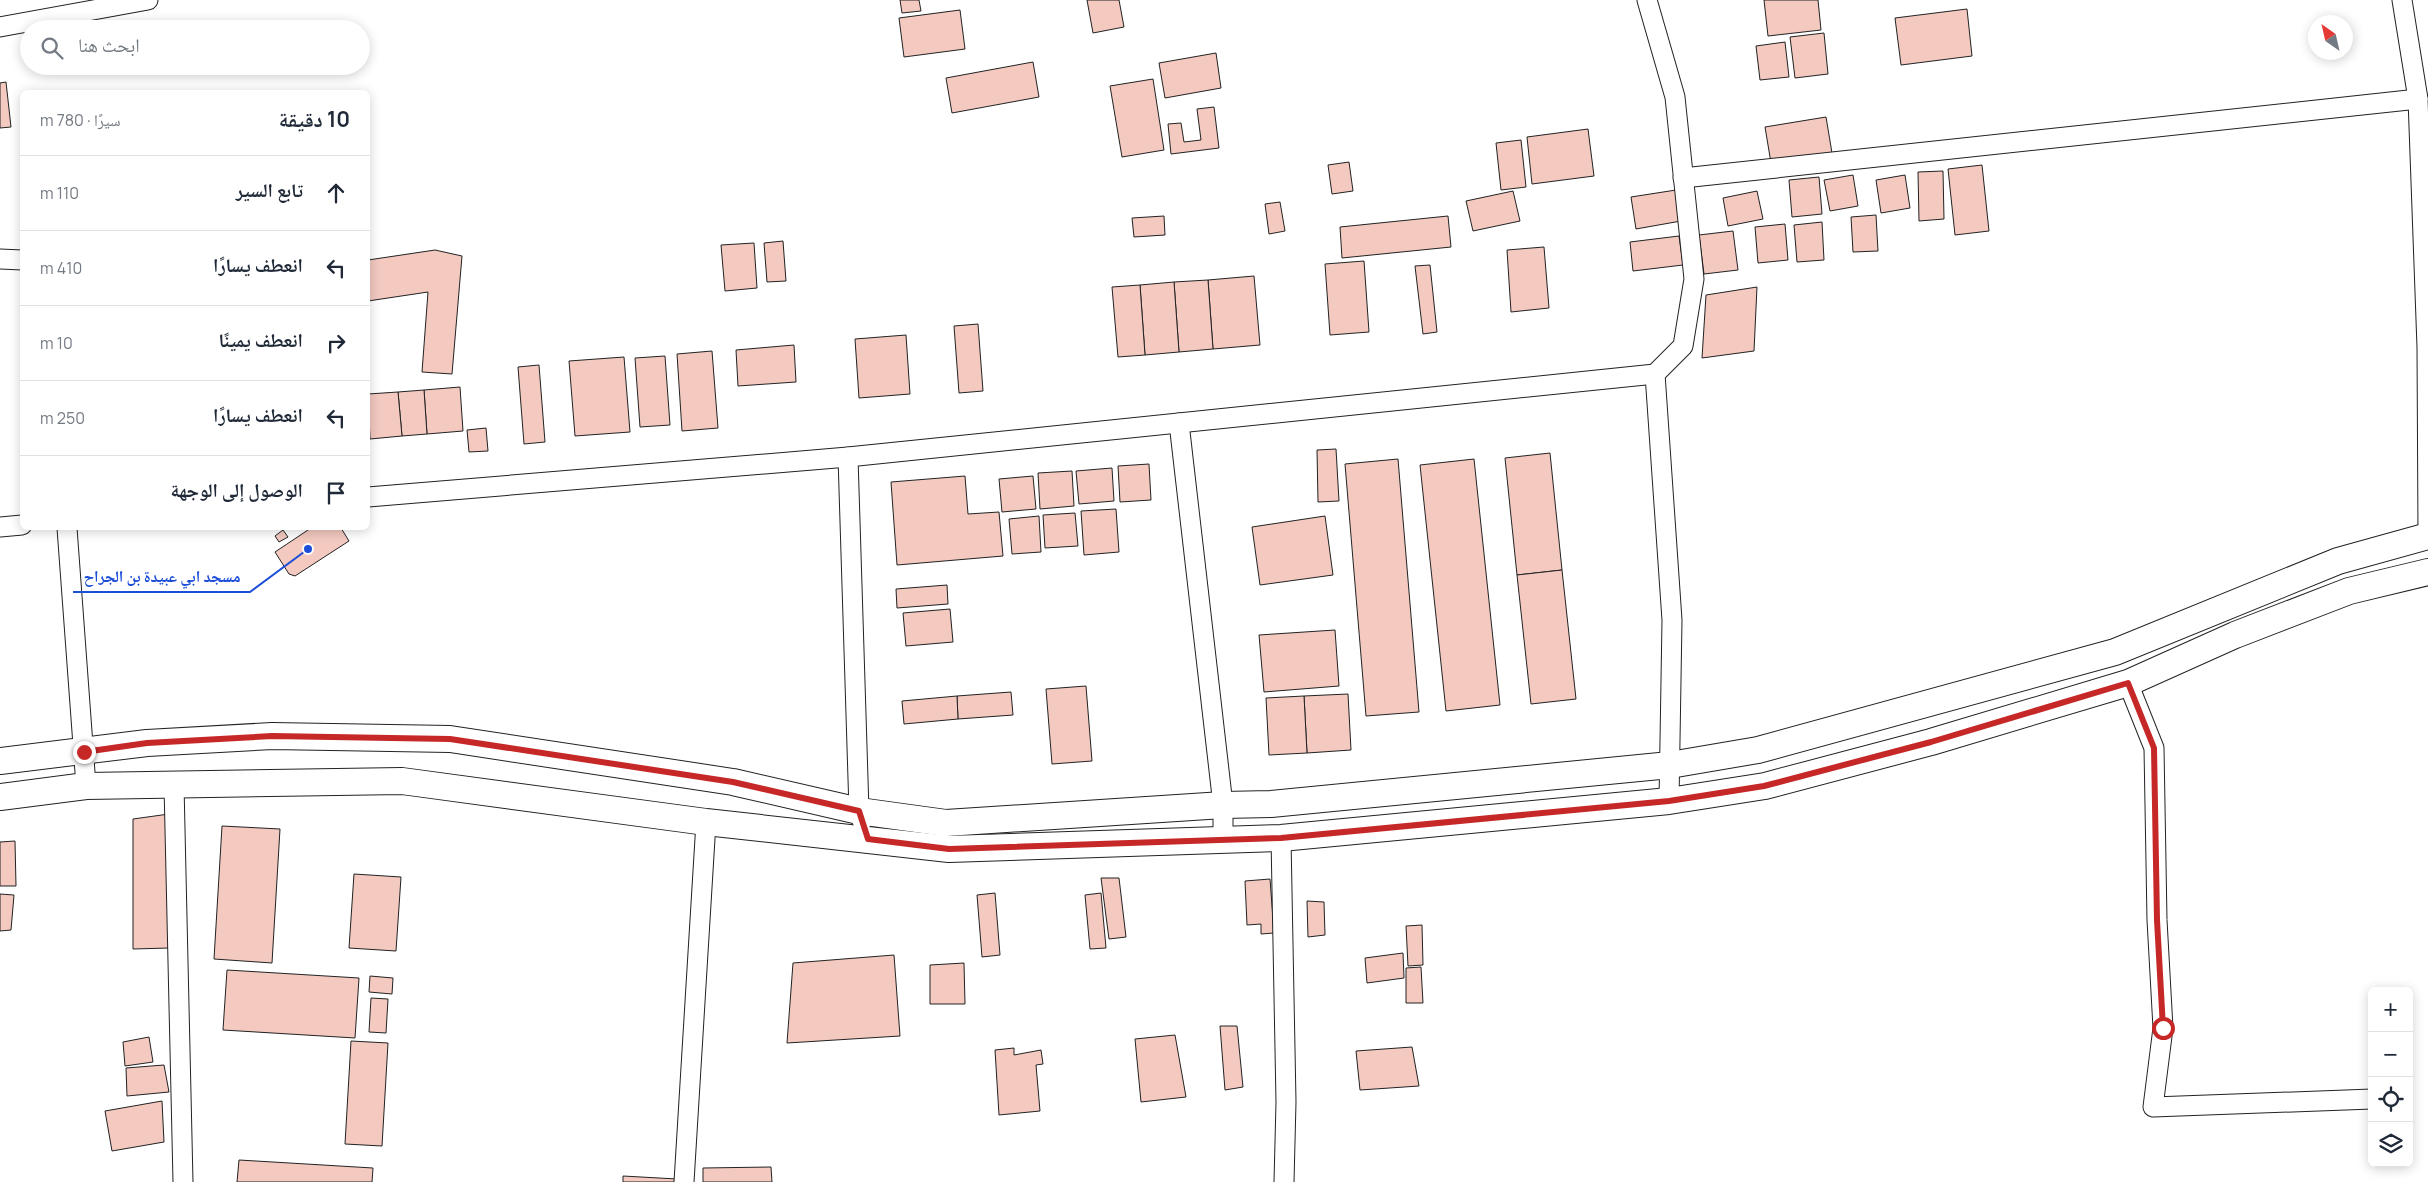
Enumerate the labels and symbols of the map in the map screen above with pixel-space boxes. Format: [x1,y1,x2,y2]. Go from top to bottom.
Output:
north arrow [2308,15,2353,60]
callout: مسجد ابي عبيدة بن الجراح [73,561,250,592]
text: مسجد ابي عبيدة بن الجراح [84,565,240,589]
route end [73,741,96,764]
route start [2152,1017,2175,1040]

